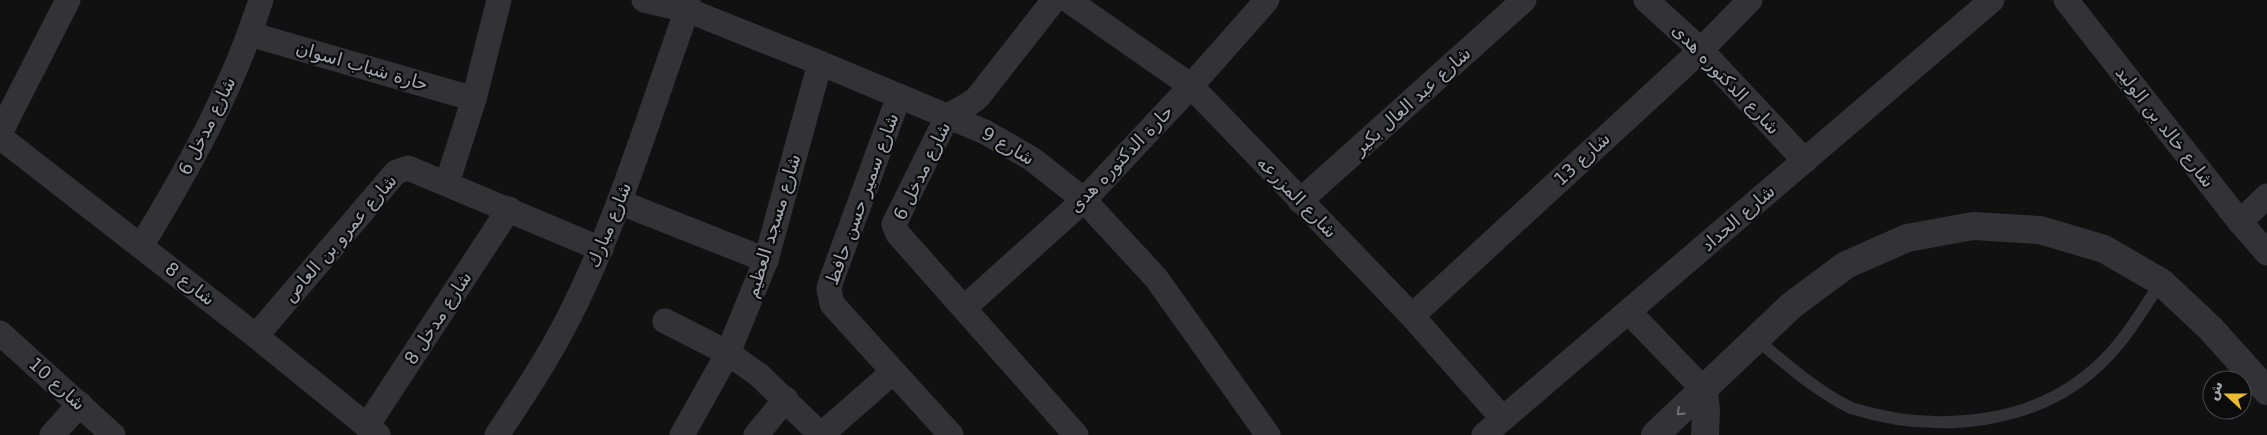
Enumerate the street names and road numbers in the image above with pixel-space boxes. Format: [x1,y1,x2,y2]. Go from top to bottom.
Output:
street label: شارع الدكتوره هدى [1667,19,1785,139]
street label: حارة شباب اسوان [293,37,431,95]
street label: شارع عبد العال بكير [1348,42,1475,160]
street label: شارع خالد بن الوليد [2111,62,2219,192]
street label: شارع مدخل 6 [174,73,240,179]
street label: حارة الدكتوره هدى [1064,101,1178,217]
street label: شارع سمير حسن حافظ [821,110,903,288]
street label: شارع مدخل 6 [889,118,955,224]
street label: شارع 9 [978,122,1038,170]
street label: شارع 13 [1549,128,1615,190]
street label: شارع مسجد العظيم [741,151,805,301]
street label: شارع المزرعه [1252,151,1342,243]
street label: شارع عمرو بن العاص [279,170,401,306]
street label: شارع مبارك [582,179,636,271]
street label: شارع الحداد [1697,180,1779,256]
street label: شارع 8 [161,258,219,310]
street label: شارع مدخل 8 [400,267,476,369]
street label: شارع 10 [24,353,90,415]

